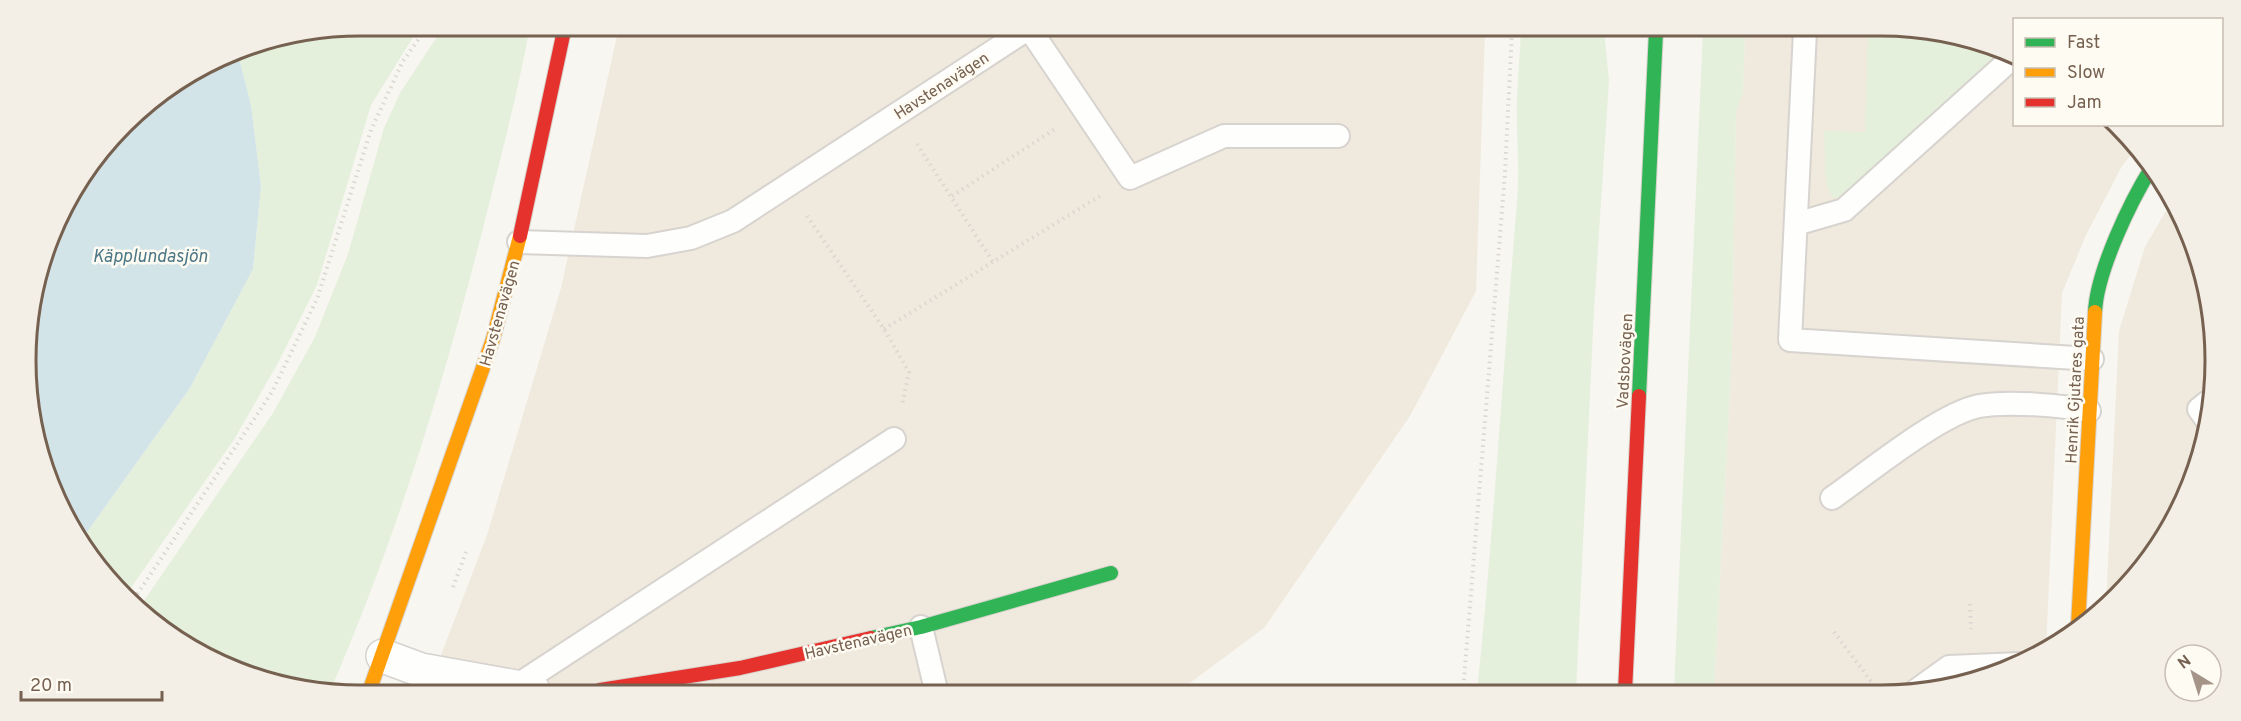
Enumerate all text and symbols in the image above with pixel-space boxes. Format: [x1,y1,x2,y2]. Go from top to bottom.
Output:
legend [2013,18,2223,126]
text: Fast [2067,32,2100,55]
street label: Havstenavägen [891,48,993,125]
text: Slow [2067,62,2105,85]
text: Jam [2067,92,2102,115]
water label: Käpplundasjön [92,246,208,269]
street label: Havstenavägen [476,258,526,369]
street label: Vadsbovägen [1614,313,1638,409]
street label: Henrik Gjutares gata [2062,316,2090,464]
street label: Havstenavägen [803,621,914,665]
north arrow [2163,643,2223,703]
text: N [2174,651,2196,674]
scale bar [21,664,162,702]
text: 20 m [30,675,72,698]

